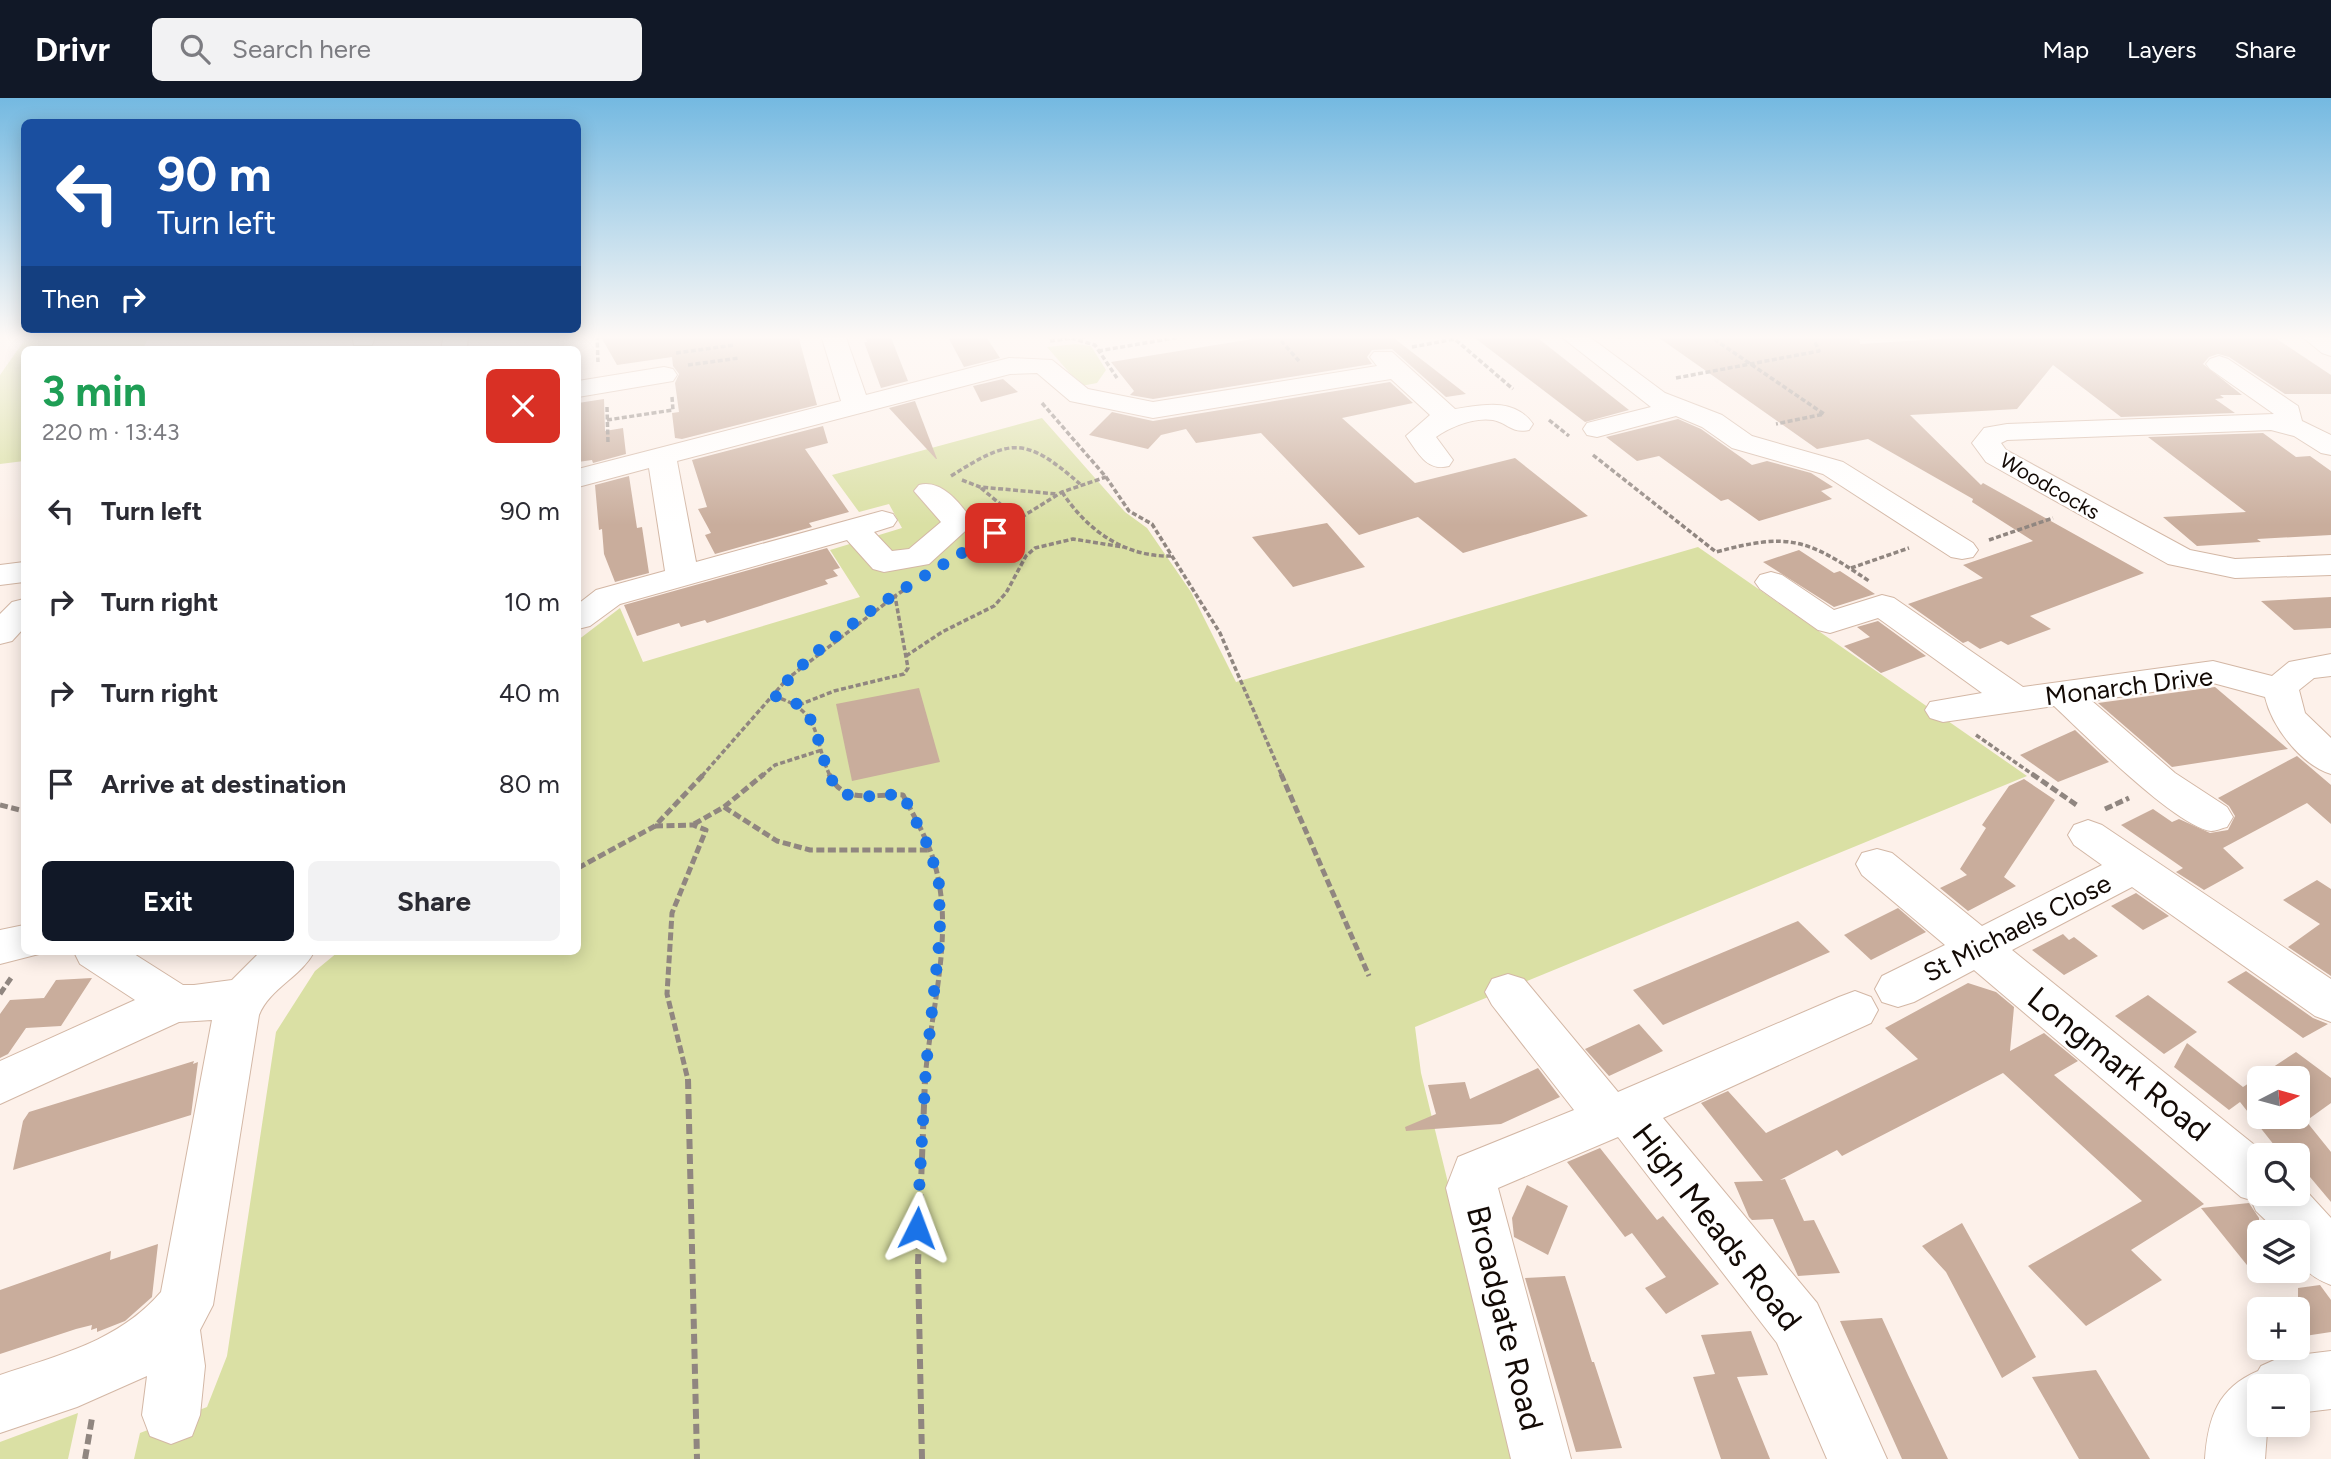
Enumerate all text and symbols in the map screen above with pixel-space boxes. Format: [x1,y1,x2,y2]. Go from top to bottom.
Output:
search box [152,18,642,81]
text: Drivr [35,30,110,69]
icon: search [176,30,214,68]
text: Search here [232,33,371,65]
text: Map [2042,35,2089,64]
text: Layers [2127,35,2196,64]
text: Share [2234,35,2296,64]
text: 90 m [157,144,272,203]
icon: left [42,147,133,238]
text: Turn left [157,204,276,242]
icon: right [114,280,152,318]
text: Then [42,283,100,315]
text: 3 min [42,366,147,417]
button: close [486,369,560,443]
text: 220 m · 13:43 [42,418,180,446]
street label: Woodcocks [1996,447,2104,525]
icon: left [42,492,80,530]
text: Turn left [101,495,202,527]
text: 90 m [500,495,560,527]
pin [965,503,1025,563]
icon: arrive [976,514,1014,552]
icon: right [42,583,80,621]
text: Turn right [101,586,218,618]
text: 10 m [504,586,560,618]
street label: Monarch Drive [2043,660,2215,712]
icon: right [42,674,80,712]
text: Turn right [101,677,218,709]
text: 40 m [499,677,560,709]
icon: arrive [42,765,80,803]
text: Arrive at destination [101,768,346,800]
text: 80 m [499,768,560,800]
button: Exit [42,861,294,941]
button: Share [308,861,560,941]
street label: St Michaels Close [1918,867,2116,989]
street label: Longmark Road [2020,979,2218,1149]
north arrow [2247,1066,2310,1129]
map controls [2247,1066,2310,1437]
street label: High Meads Road [1624,1116,1810,1338]
button: search [2247,1143,2310,1206]
position arrow [880,1191,954,1265]
street label: Broadgate Road [1459,1202,1551,1434]
button: layers [2247,1220,2310,1283]
button: + [2247,1297,2310,1360]
button: − [2247,1374,2310,1437]

